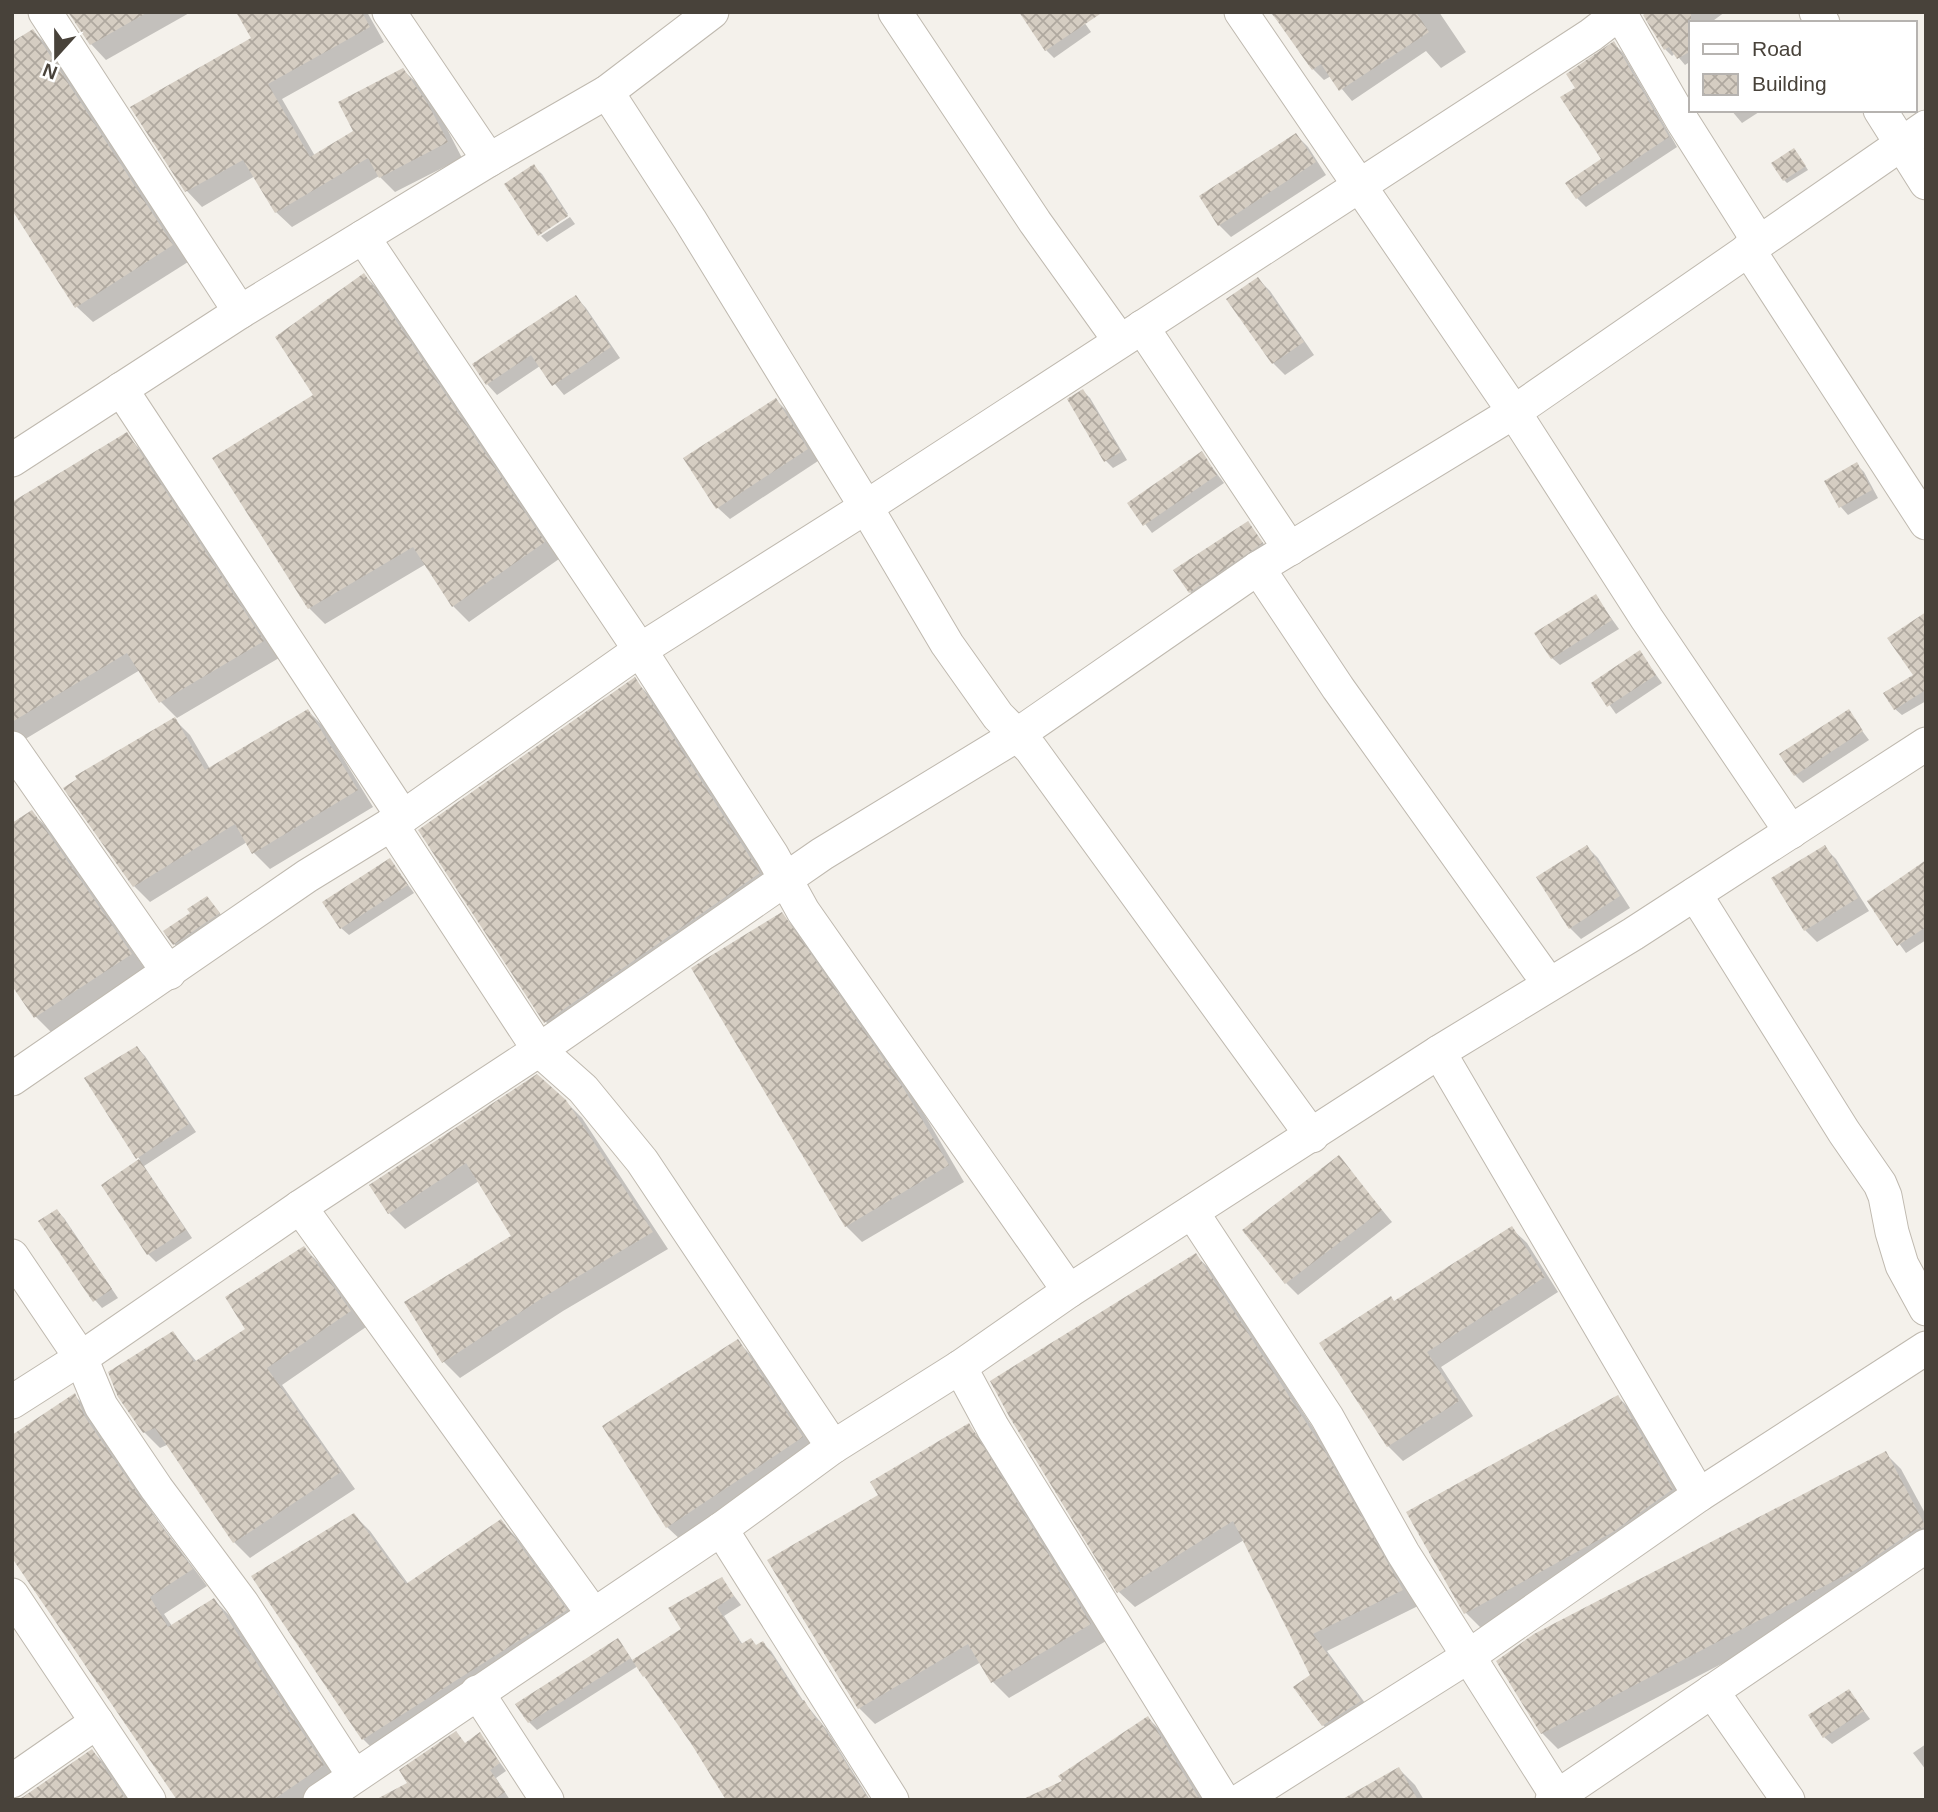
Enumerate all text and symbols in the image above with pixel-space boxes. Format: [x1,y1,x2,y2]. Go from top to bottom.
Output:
north arrow [21,21,91,91]
legend [1689,21,1917,112]
text: Road [1752,37,1802,60]
text: N [40,59,60,84]
text: Building [1752,72,1827,95]

